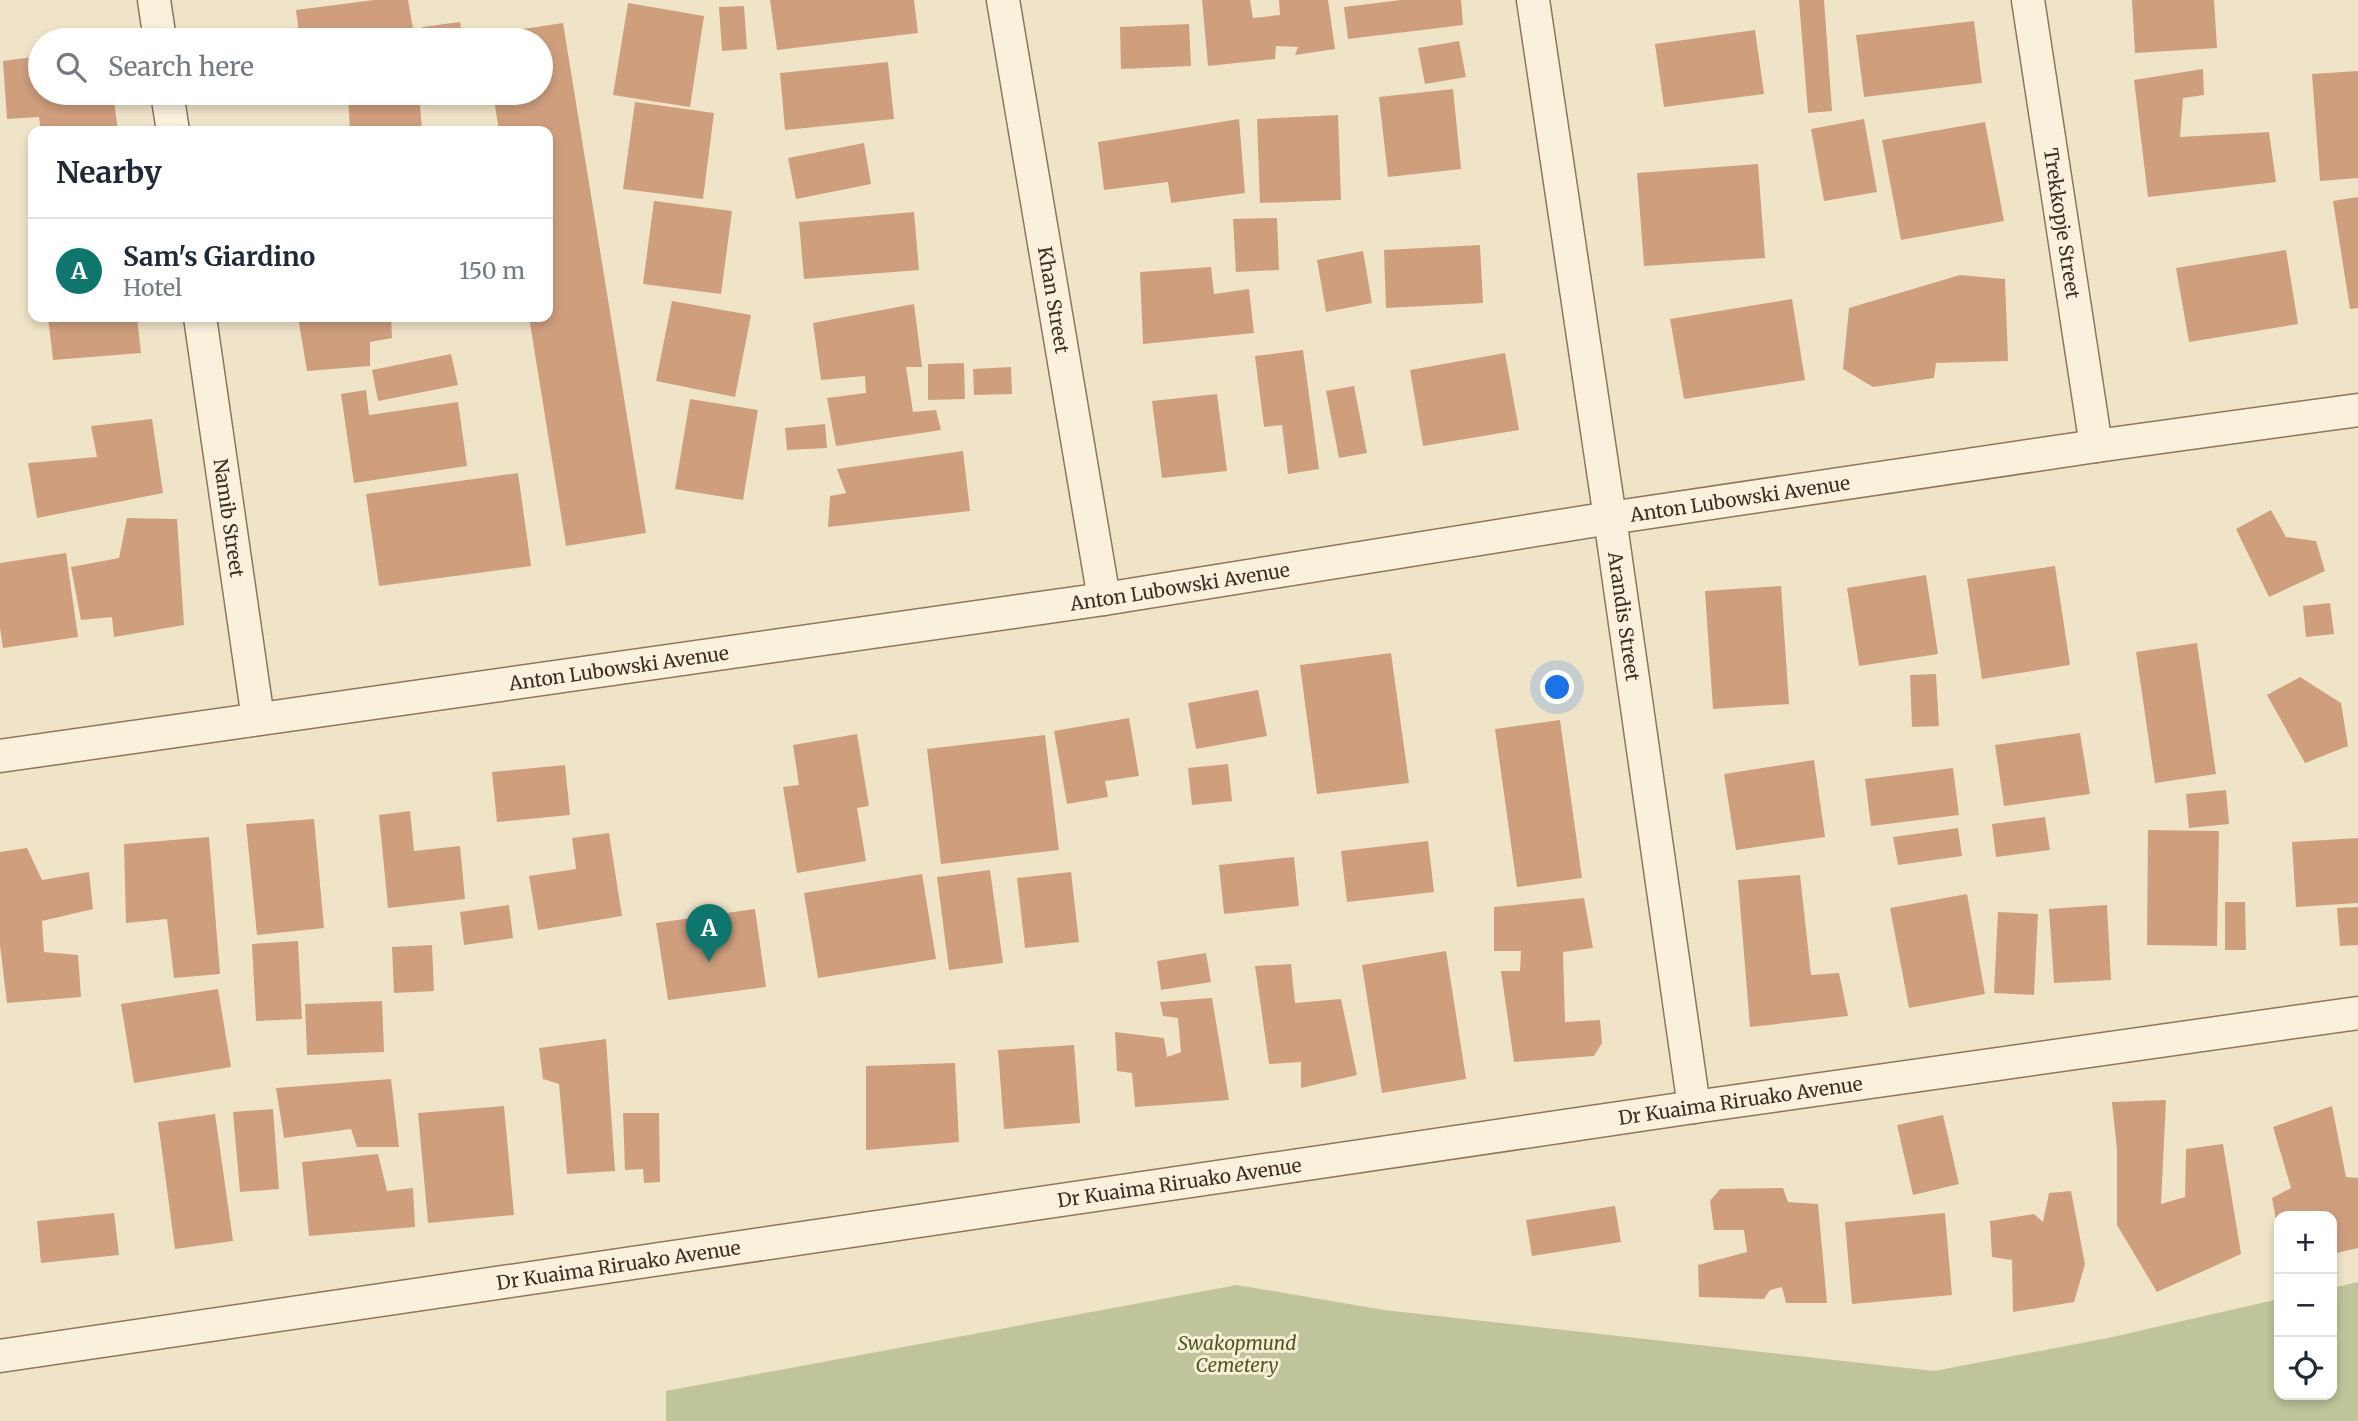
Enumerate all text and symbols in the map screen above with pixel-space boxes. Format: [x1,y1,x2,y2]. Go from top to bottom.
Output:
search box [28,28,553,105]
icon: search [52,48,90,86]
text: Search here [108,50,254,83]
street label: Trekkopje Street [2039,146,2085,301]
text: Nearby [56,153,162,191]
text: Sam's Giardino [123,240,315,273]
street label: Khan Street [1033,245,1074,356]
text: A [71,256,87,285]
text: 150 m [459,256,525,285]
text: Hotel [123,273,182,302]
street label: Namib Street [209,457,249,579]
street label: Anton Lubowski Avenue [1628,471,1852,527]
street label: Arandis Street [1603,549,1645,683]
street label: Anton Lubowski Avenue [1068,557,1291,616]
street label: Anton Lubowski Avenue [506,640,730,696]
your location [1540,670,1574,704]
pin: A [686,904,732,962]
street label: Dr Kuaima Riruako Avenue [1617,1071,1864,1130]
street label: Dr Kuaima Riruako Avenue [1056,1153,1303,1212]
map controls [2274,1211,2337,1400]
button: + [2274,1211,2337,1274]
street label: Dr Kuaima Riruako Avenue [495,1235,742,1295]
button: − [2274,1274,2337,1337]
park label: Swakopmund Cemetery [1178,1331,1296,1377]
button: locate [2274,1337,2337,1400]

